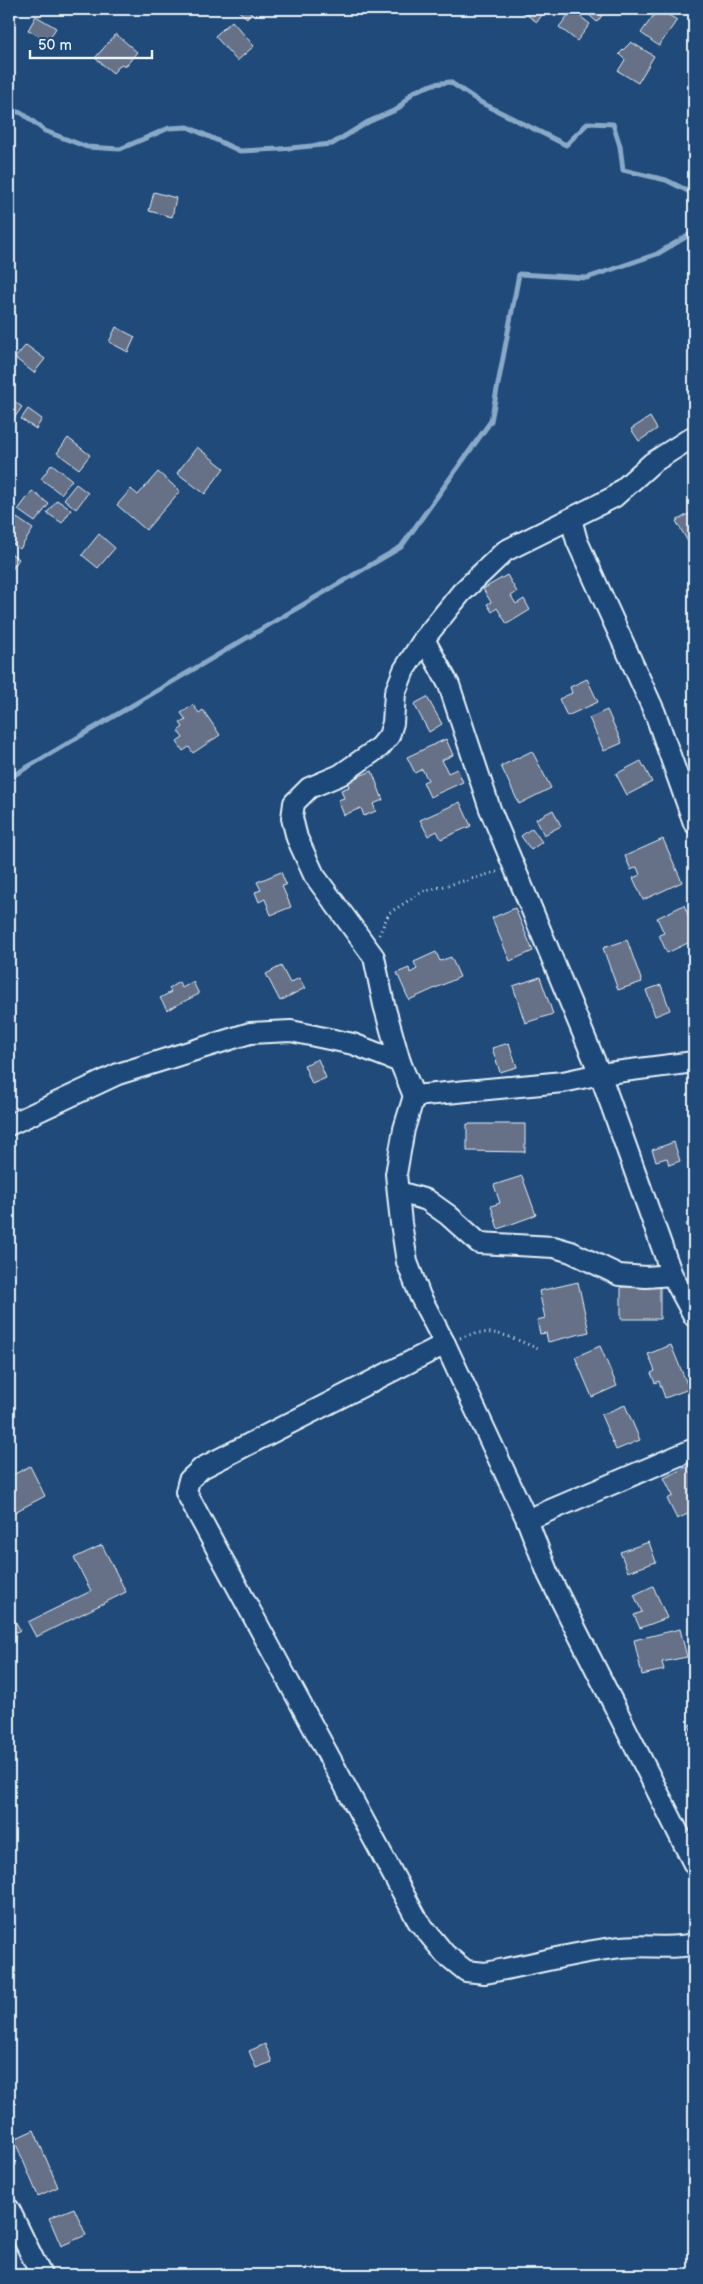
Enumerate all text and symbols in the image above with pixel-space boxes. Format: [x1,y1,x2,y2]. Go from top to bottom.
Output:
scale bar [30,28,152,60]
text: 50 m [38,36,72,55]

